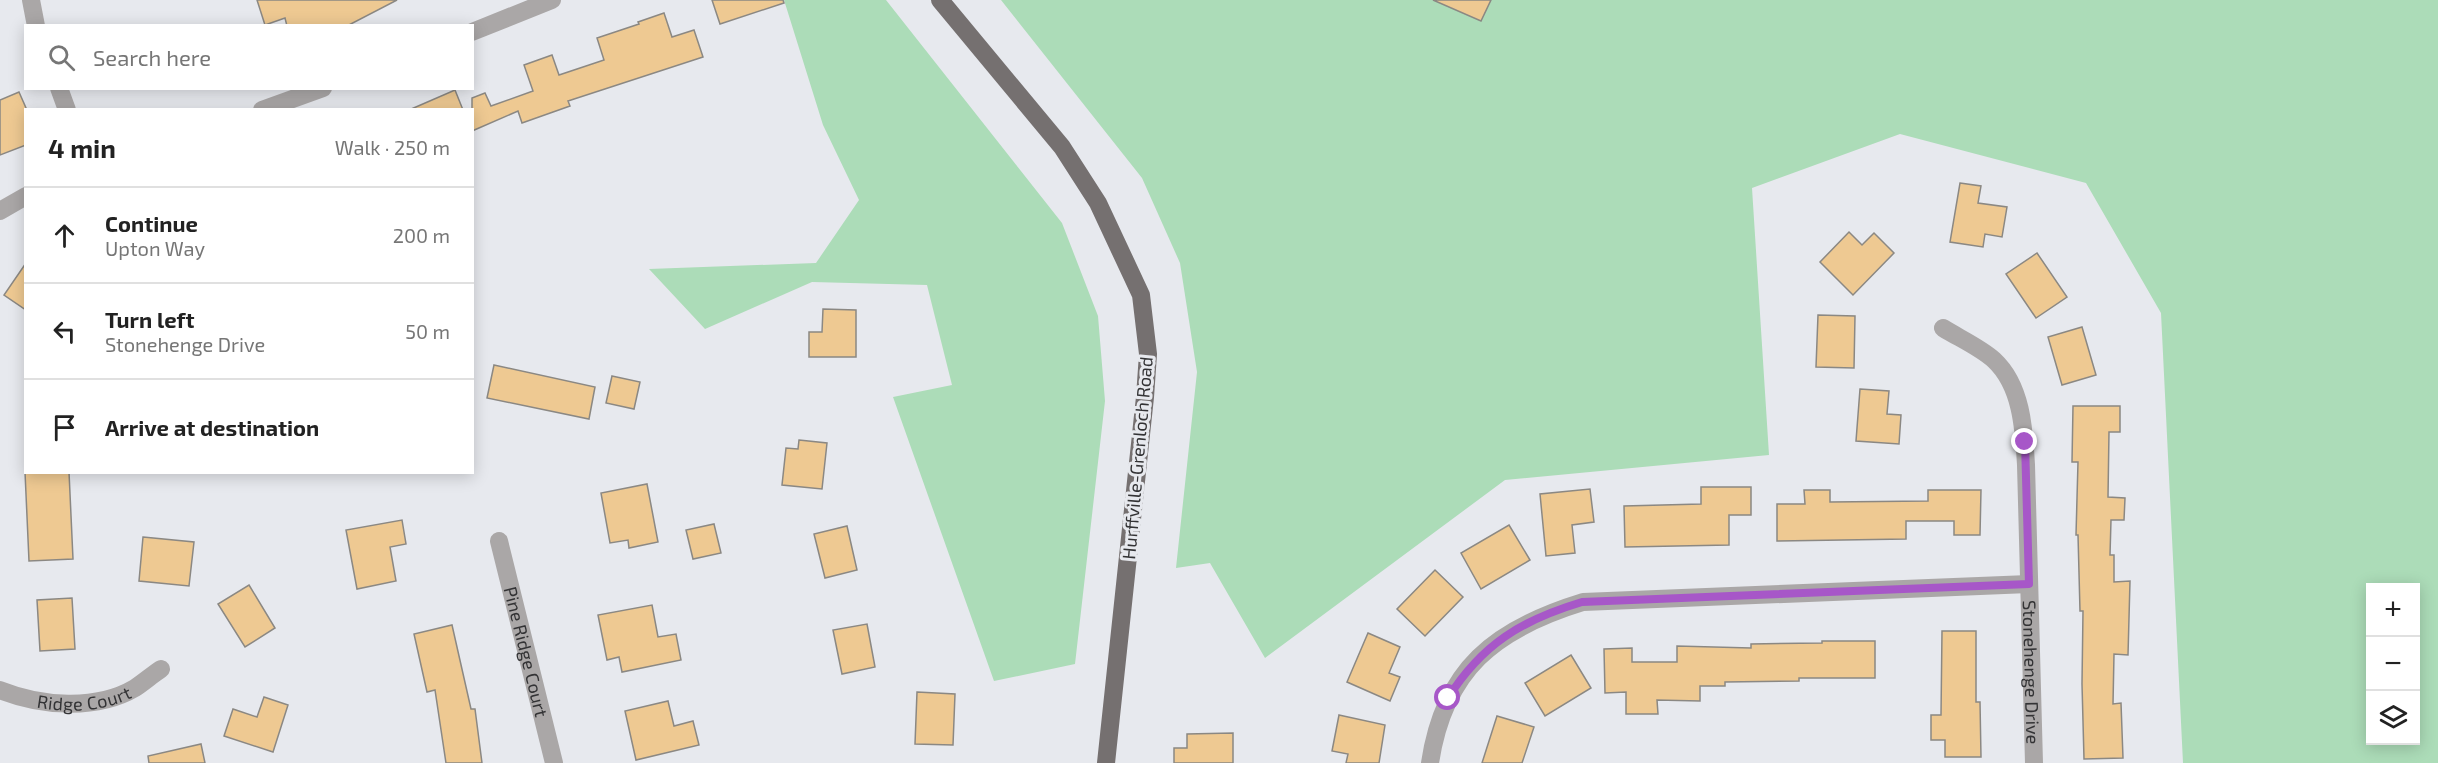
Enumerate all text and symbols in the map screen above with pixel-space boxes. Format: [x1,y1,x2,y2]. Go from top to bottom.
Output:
search box [24,24,474,90]
icon: search [45,41,78,74]
text: Search here [93,44,211,70]
text: 4 min [48,132,116,163]
text: Walk · 250 m [335,135,450,159]
text: Continue [105,210,198,236]
icon: ahead [48,219,81,252]
text: 200 m [393,223,450,247]
text: Upton Way [105,236,205,260]
text: Turn left [105,306,194,332]
icon: left [48,315,81,348]
text: 50 m [405,319,450,343]
text: Stonehenge Drive [105,332,265,356]
street label: Hurffville-Grenloch Road [1117,356,1157,560]
icon: arrive [48,411,81,444]
text: Arrive at destination [105,414,319,440]
route end [2011,428,2037,454]
map controls [2366,583,2420,745]
button: + [2366,583,2420,637]
street label: Pine Ridge Court [500,584,553,719]
street label: Stonehenge Drive [2019,600,2044,744]
button: − [2366,637,2420,691]
street label: Ridge Court [36,681,134,715]
route start [1434,684,1460,710]
button: layers [2366,691,2420,745]

